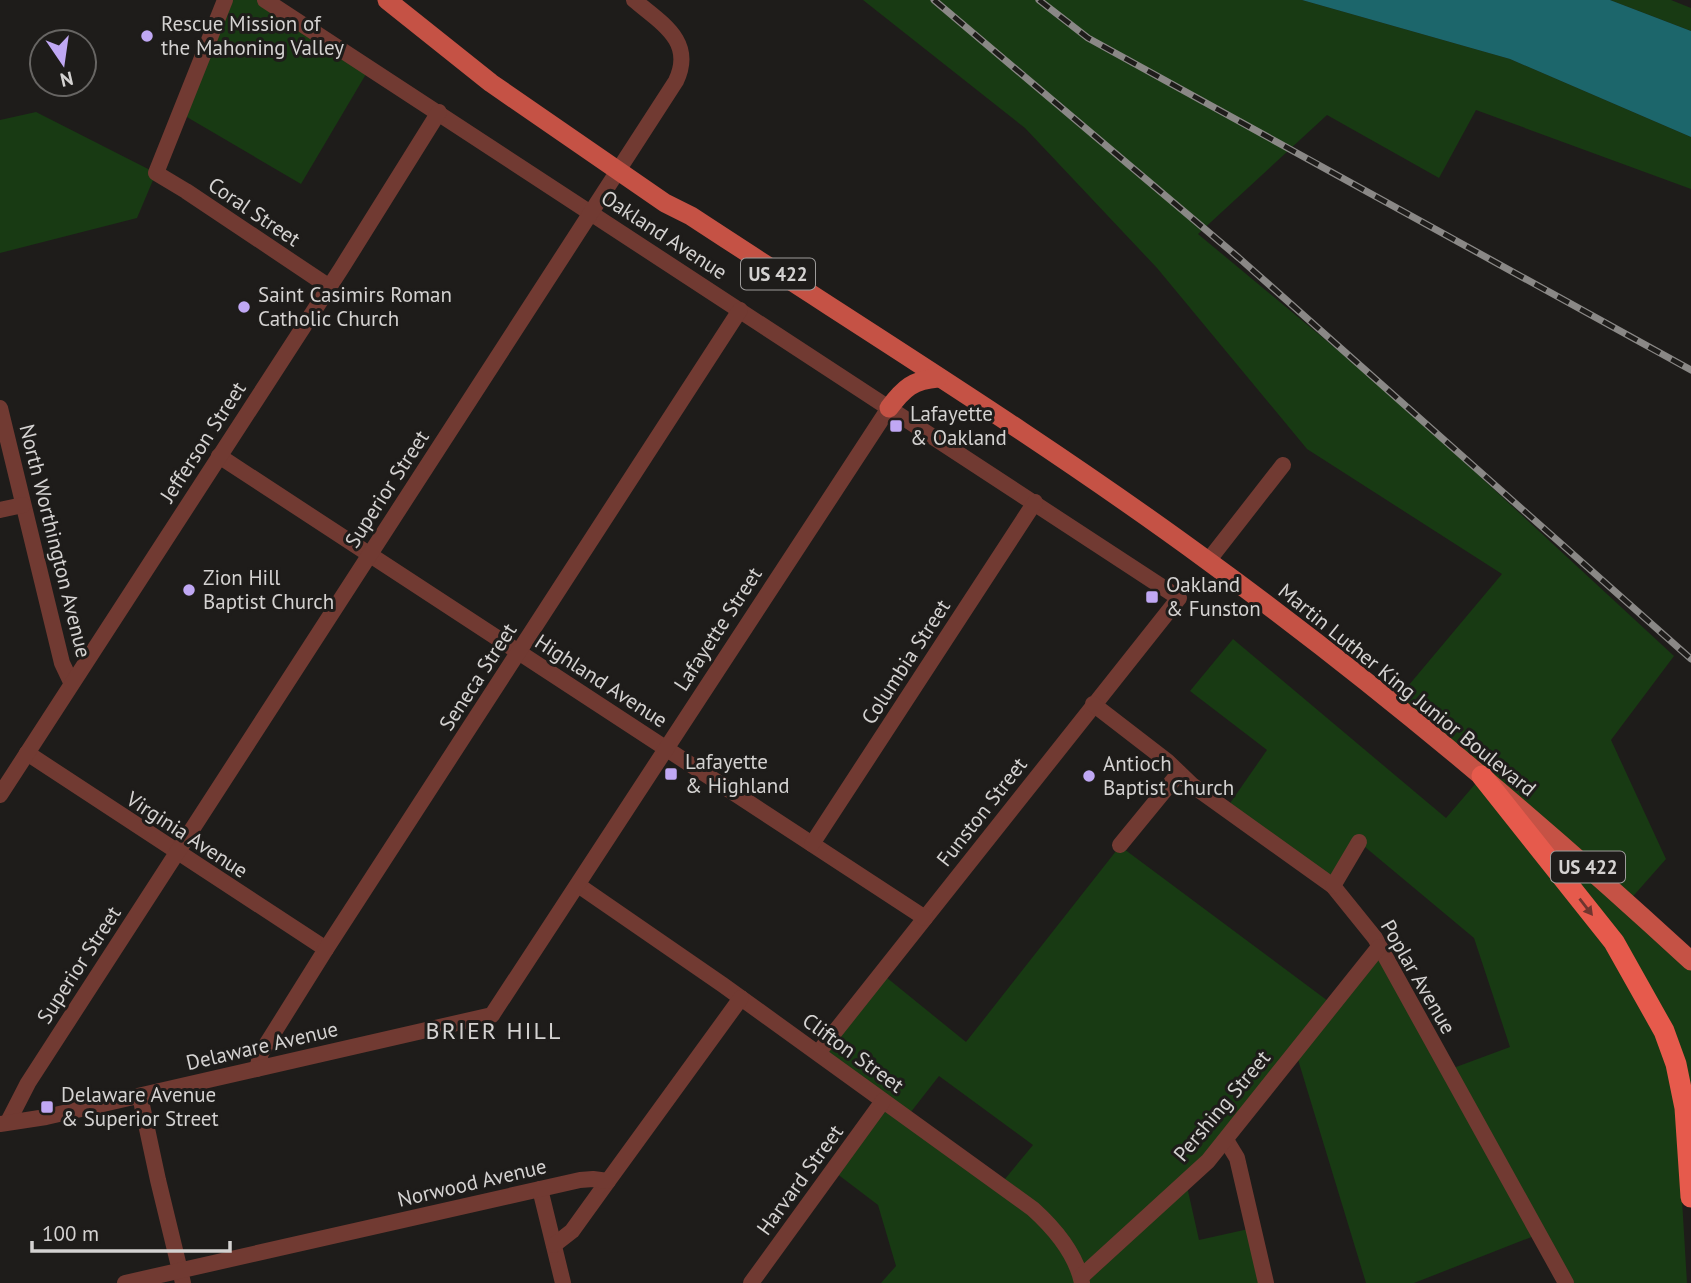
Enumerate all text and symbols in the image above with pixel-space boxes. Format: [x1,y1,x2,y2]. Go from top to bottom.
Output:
place label: Rescue Mission of the Mahoning Valley [161,10,344,61]
north arrow [28,28,98,98]
marker: Rescue Mission of the Mahoning Valley [139,28,155,44]
text: N [58,66,76,93]
street label: Coral Street [203,171,306,252]
street label: Oakland Avenue [596,184,732,285]
road number: US 422 [741,258,815,290]
place label: Saint Casimirs Roman Catholic Church [258,281,452,332]
marker: Saint Casimirs Roman Catholic Church [236,299,252,315]
street label: Jefferson Street [153,376,252,508]
place label: Lafayette & Oakland [910,400,1007,451]
marker: Lafayette & Oakland [888,418,904,434]
street label: North Worthington Avenue [13,421,98,660]
street label: Superior Street [339,425,435,553]
street label: Lafayette Street [668,562,768,696]
place label: Zion Hill Baptist Church [203,564,334,615]
place label: Oakland & Funston [1166,571,1261,622]
street label: Martin Luther King Junior Boulevard [1273,577,1542,802]
marker: Zion Hill Baptist Church [181,582,197,598]
marker: Oakland & Funston [1144,589,1160,605]
street label: Columbia Street [855,594,956,729]
street label: Seneca Street [433,618,522,736]
street label: Highland Avenue [530,628,673,733]
place label: Lafayette & Highland [685,748,790,799]
place label: Antioch Baptist Church [1103,750,1234,801]
street label: Funston Street [931,752,1033,872]
marker: Lafayette & Highland [663,766,679,782]
marker: Antioch Baptist Church [1081,768,1097,784]
street label: Virginia Avenue [121,785,253,884]
road number: US 422 [1551,852,1625,882]
one-way arrow [1578,897,1593,915]
street label: Superior Street [31,901,127,1029]
street label: Poplar Avenue [1375,915,1462,1039]
street label: Clifton Street [797,1007,909,1098]
street label: Delaware Avenue [183,1015,341,1076]
district label: BRIER HILL [426,1015,562,1046]
street label: Pershing Street [1167,1045,1276,1167]
place label: Delaware Avenue & Superior Street [61,1081,219,1132]
marker: Delaware Avenue & Superior Street [39,1099,55,1115]
street label: Harvard Street [750,1119,849,1240]
street label: Norwood Avenue [395,1152,549,1213]
scale bar [32,1210,229,1254]
text: 100 m [42,1220,99,1247]

